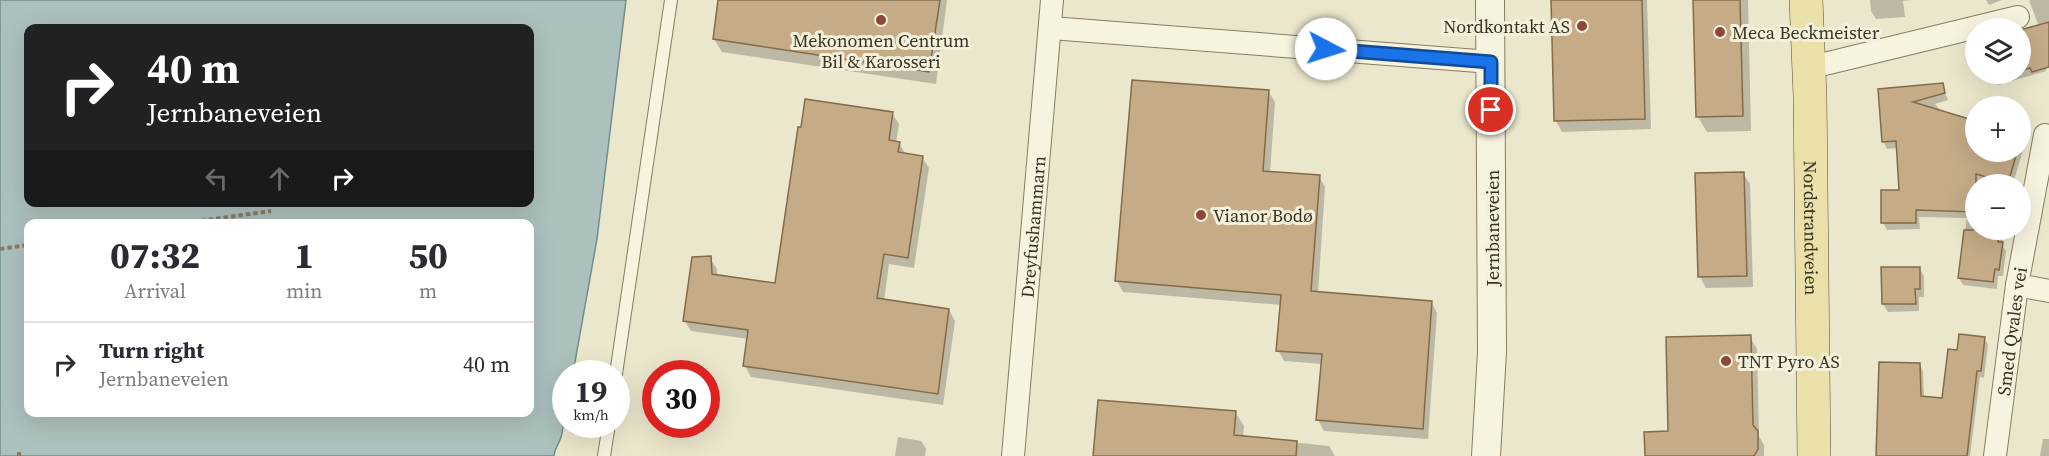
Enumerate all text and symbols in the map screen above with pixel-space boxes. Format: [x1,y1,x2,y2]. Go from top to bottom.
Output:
marker: Mekonomen Centrum Bil & Karosseri [874,13,888,27]
place label: Nordkontakt AS [1443,14,1570,39]
position arrow [1294,17,1358,81]
map controls [1965,18,2031,240]
button: layers [1965,18,2031,84]
marker: Nordkontakt AS [1575,19,1589,33]
place label: Meca Beckmeister [1732,20,1880,45]
marker: Meca Beckmeister [1713,25,1727,39]
place label: Mekonomen Centrum Bil & Karosseri [792,28,970,74]
text: 40 m [147,39,240,97]
icon: right [48,48,126,126]
pin [1465,84,1516,135]
icon: arrive [1474,93,1507,126]
text: Jernbaneveien [147,94,322,131]
button: + [1965,96,2031,162]
street label: Dreyfushammarn [1014,155,1051,299]
street label: Nordstrandveien [1798,160,1825,296]
icon: left [200,162,233,195]
icon: ahead [263,162,296,195]
icon: right [326,162,359,195]
street label: Jernbaneveien [1480,170,1505,287]
button: − [1965,174,2031,240]
place label: Vianor Bodø [1213,203,1313,228]
marker: Vianor Bodø [1194,208,1208,222]
text: 07:32 [110,231,200,280]
text: 1 [294,231,314,280]
text: 50 [408,231,448,280]
street label: Smed Qvales vei [1990,265,2033,397]
text: Arrival [124,277,186,305]
text: min [286,277,322,305]
text: m [419,277,437,305]
text: Turn right [99,335,204,365]
icon: right [48,348,81,381]
text: 40 m [463,349,510,379]
place label: TNT Pyro AS [1738,349,1840,374]
marker: TNT Pyro AS [1719,354,1733,368]
speed limit sign: 30 [642,360,720,438]
text: Jernbaneveien [99,365,229,393]
text: 19 [575,371,607,412]
text: km/h [573,404,609,425]

